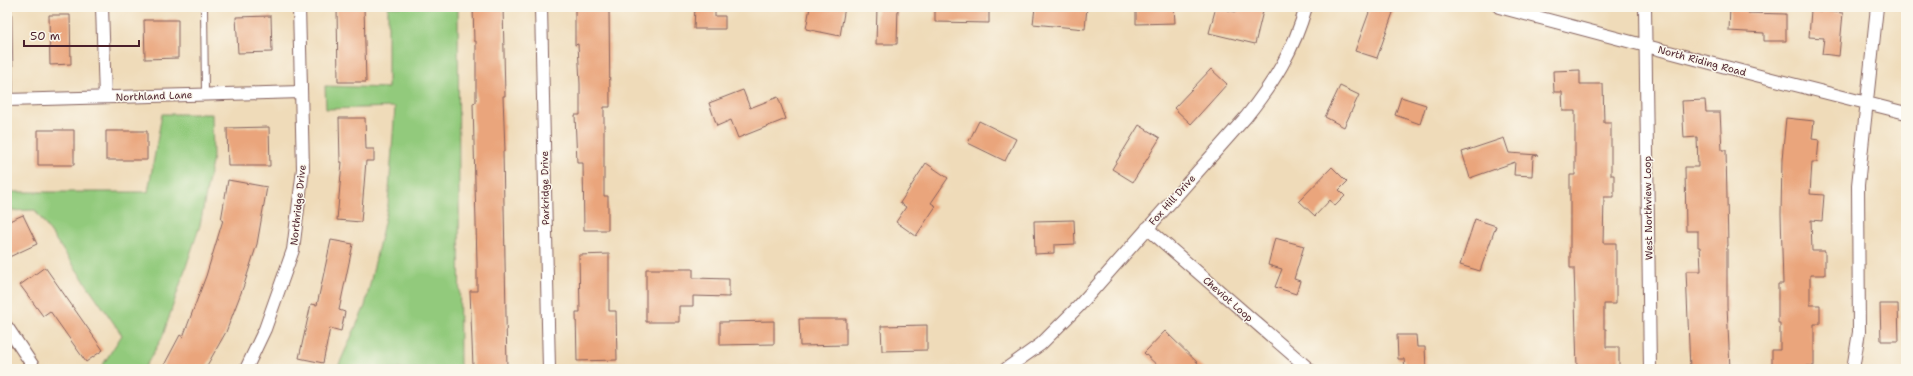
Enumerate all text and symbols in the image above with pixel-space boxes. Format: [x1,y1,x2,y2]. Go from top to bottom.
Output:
scale bar [24,22,139,48]
text: 50 m [30,28,60,44]
street label: North Riding Road [1656,43,1748,79]
street label: Northland Lane [115,88,193,104]
street label: Parkridge Drive [538,150,552,225]
street label: West Northview Loop [1641,156,1655,260]
street label: Northridge Drive [287,164,309,246]
street label: Fox Hill Drive [1146,172,1198,228]
street label: Cheviot Loop [1200,274,1256,325]

